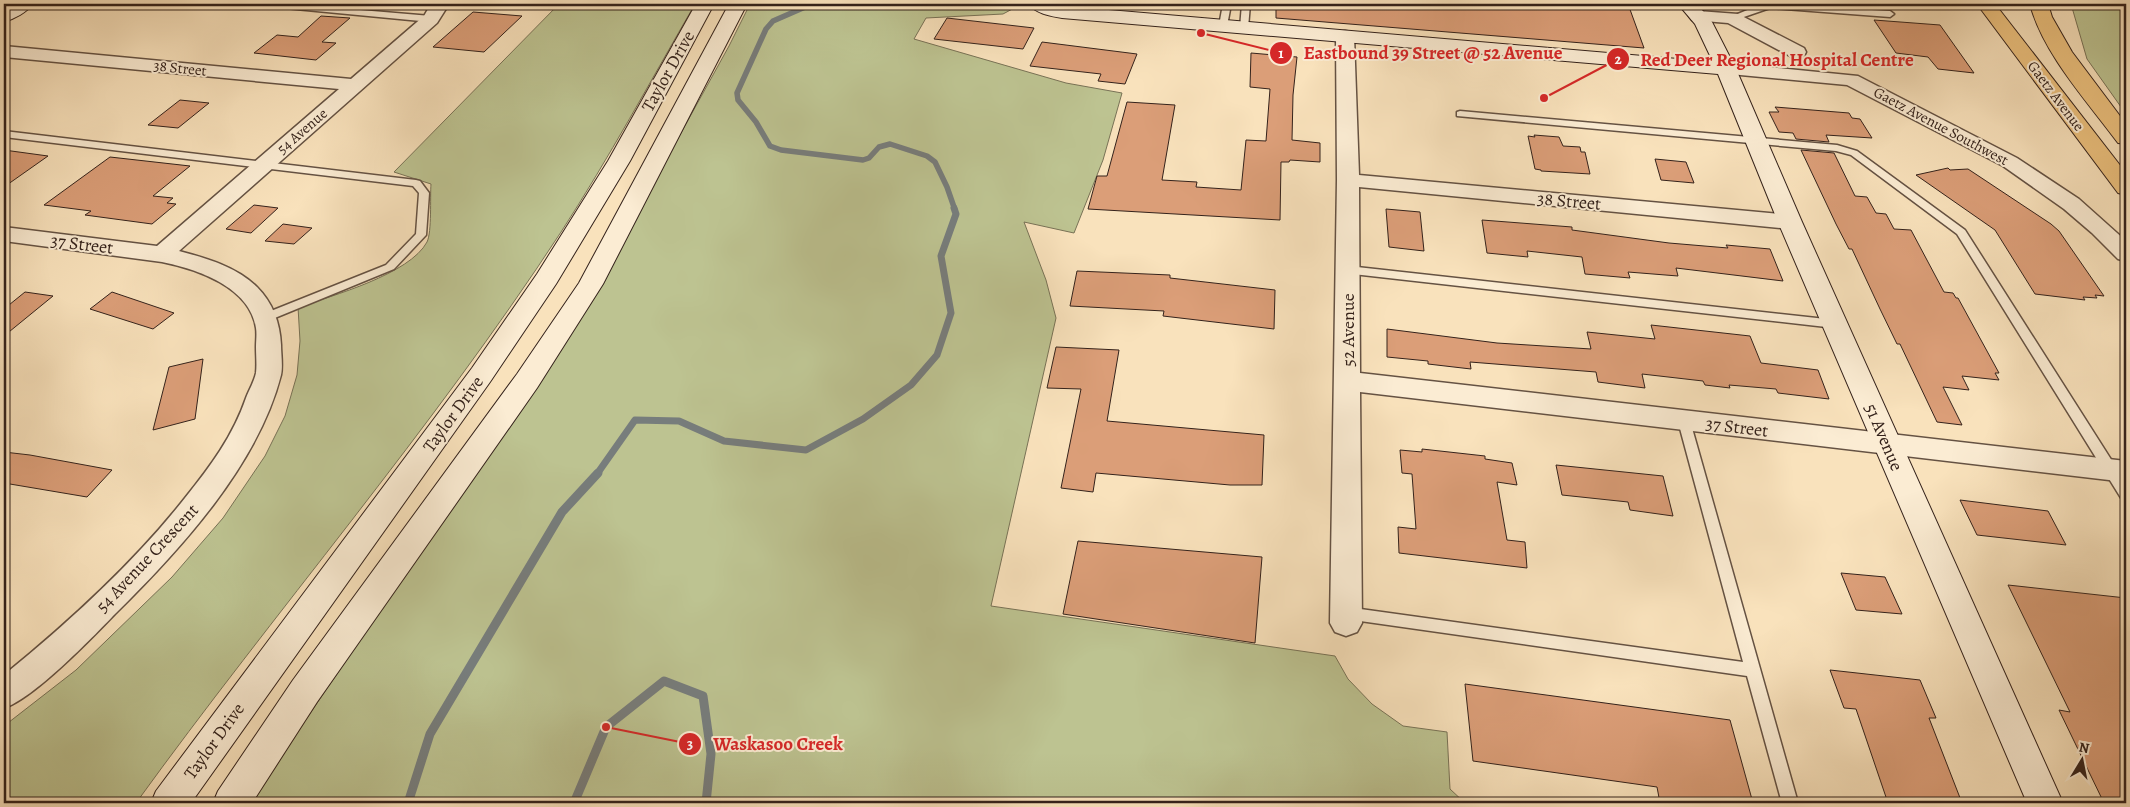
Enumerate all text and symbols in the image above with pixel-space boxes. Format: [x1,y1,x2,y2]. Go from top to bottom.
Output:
street label: Taylor Drive [636,26,700,116]
callout: Eastbound 39 Street @ 52 Avenue [1269,36,1573,70]
text: Eastbound 39 Street @ 52 Avenue [1304,40,1563,66]
callout: Red Deer Regional Hospital Centre [1605,42,1924,76]
text: 1 [1278,43,1284,63]
text: Red Deer Regional Hospital Centre [1640,47,1914,73]
text: 2 [1614,49,1622,69]
street label: 38 Street [152,55,208,81]
street label: Gaetz Avenue [2023,57,2089,135]
street label: Gaetz Avenue Southwest [1870,82,2012,170]
street label: 54 Avenue [272,103,332,159]
street label: 38 Street [1536,186,1602,216]
street label: 37 Street [49,228,115,260]
street label: 52 Avenue [1336,293,1360,367]
street label: Taylor Drive [417,371,489,457]
street label: 51 Avenue [1859,400,1909,474]
street label: 37 Street [1704,411,1770,443]
street label: 54 Avenue Crescent [90,498,204,618]
street label: Taylor Drive [178,698,250,784]
callout: Waskasoo Creek [678,727,853,761]
text: Waskasoo Creek [712,731,843,757]
text: 3 [687,734,693,754]
north arrow [2058,734,2108,784]
text: N [2077,737,2091,758]

